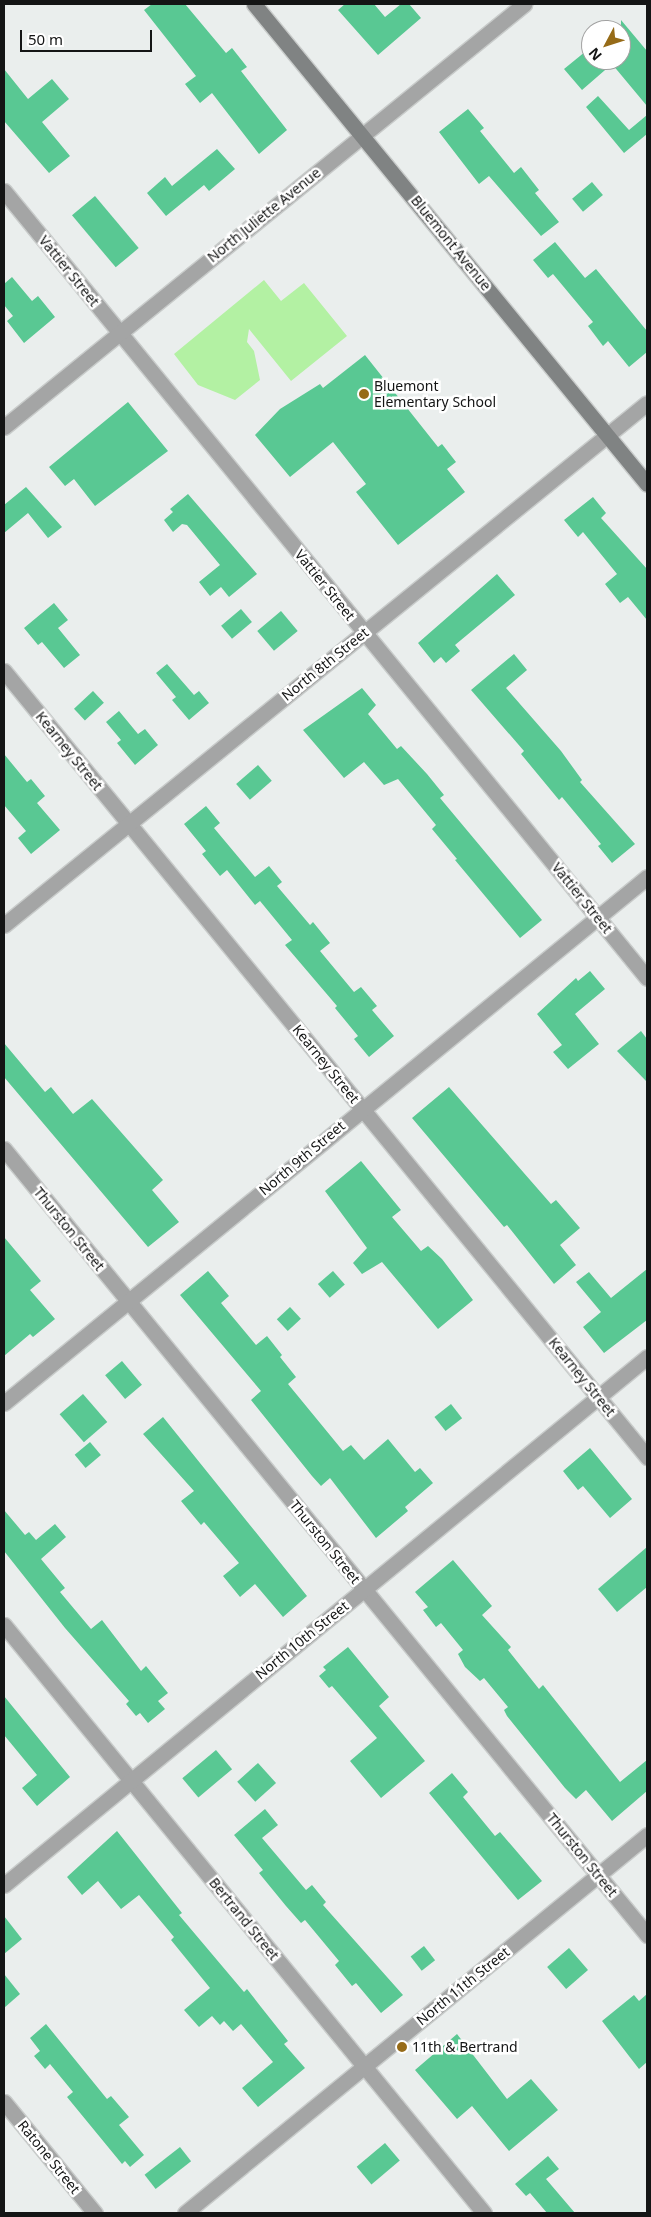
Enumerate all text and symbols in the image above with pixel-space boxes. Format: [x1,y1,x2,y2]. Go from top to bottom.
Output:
scale bar [22,20,155,52]
north arrow [581,20,631,70]
text: 50 m [28,29,63,49]
text: N [584,44,606,65]
street label: North Juliette Avenue [204,164,324,266]
street label: Bluemont Avenue [408,192,494,294]
street label: Vattier Street [35,232,103,310]
place label: Bluemont Elementary School [374,378,496,411]
marker: Bluemont Elementary School [358,388,370,400]
street label: Vattier Street [291,546,359,624]
street label: North 8th Street [278,624,372,704]
street label: Kearney Street [32,708,106,794]
street label: Vattier Street [548,859,616,937]
street label: Kearney Street [289,1021,363,1107]
street label: North 9th Street [256,1117,348,1199]
street label: Thurston Street [30,1184,108,1274]
street label: Kearney Street [545,1334,619,1420]
street label: Thurston Street [286,1497,364,1587]
street label: North 10th Street [252,1597,352,1683]
street label: Thurston Street [543,1810,621,1900]
street label: Bertrand Street [206,1874,282,1964]
street label: North 11th Street [413,1943,513,2029]
place label: 11th & Bertrand [412,2039,518,2055]
marker: 11th & Bertrand [396,2041,408,2053]
street label: Ratone Street [14,2117,84,2197]

